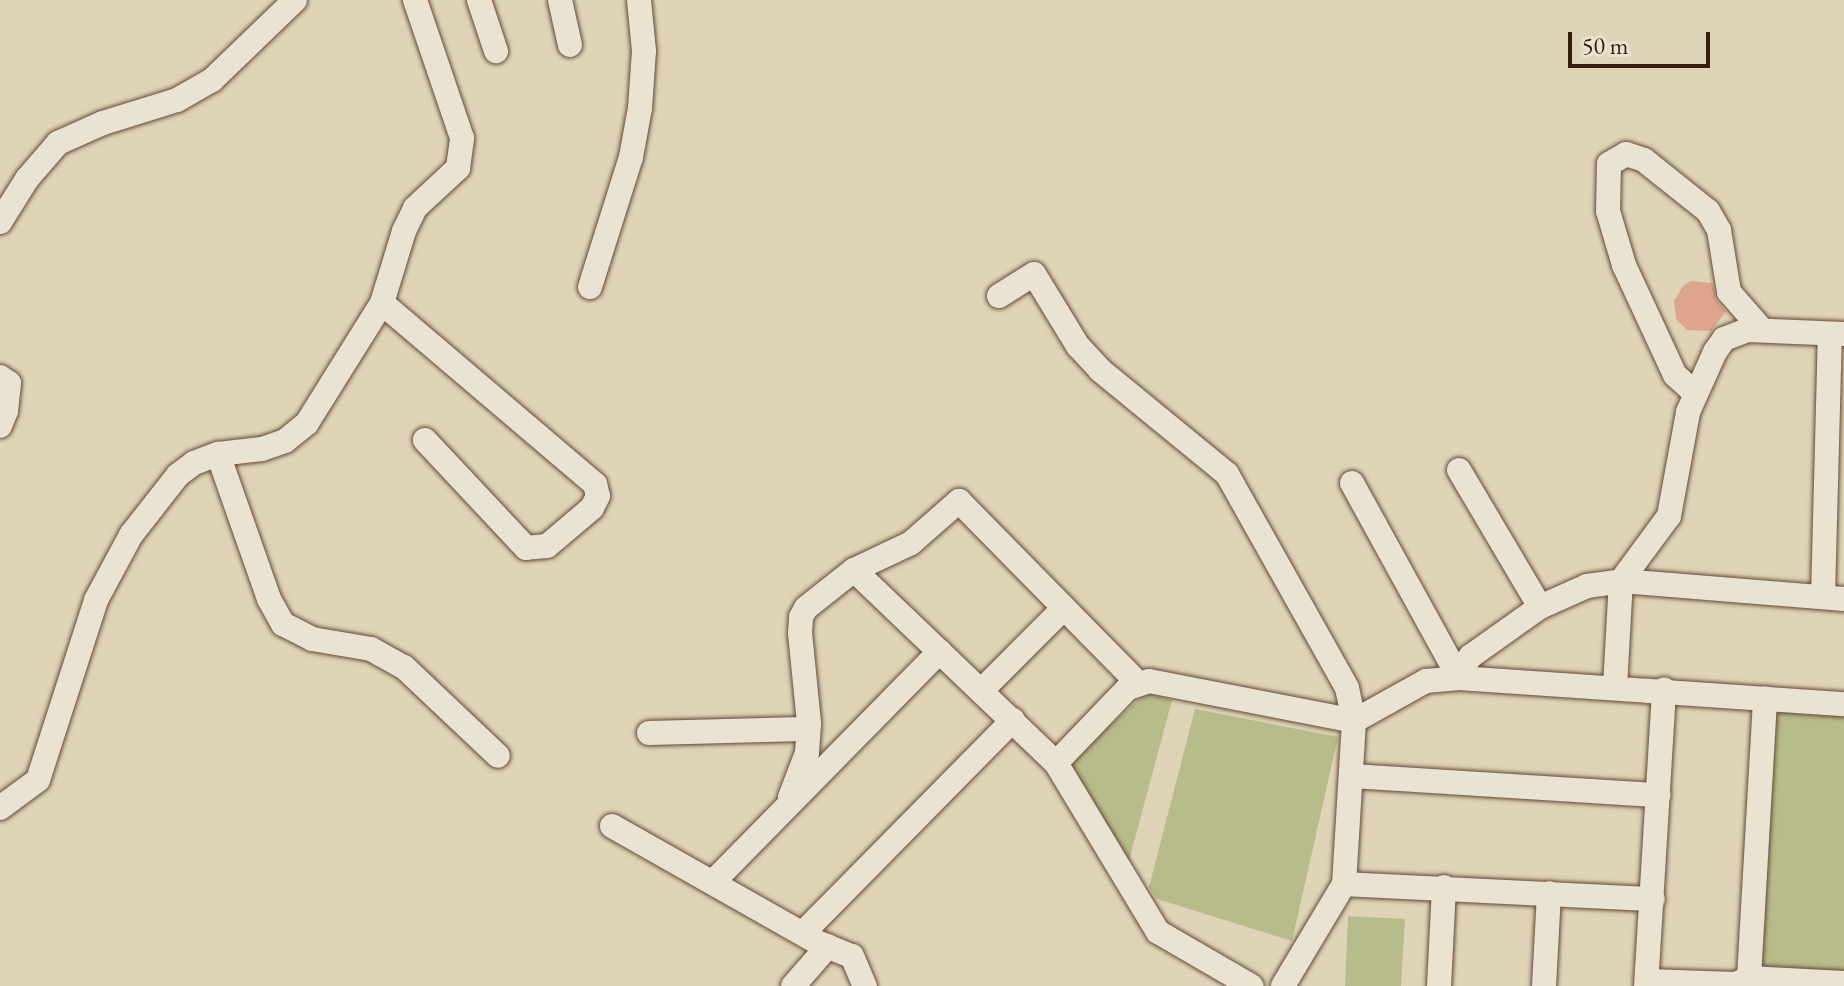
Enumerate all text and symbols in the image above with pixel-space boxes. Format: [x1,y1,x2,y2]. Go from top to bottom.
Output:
scale bar [1572,16,1714,66]
text: 50 m [1582,30,1629,61]

